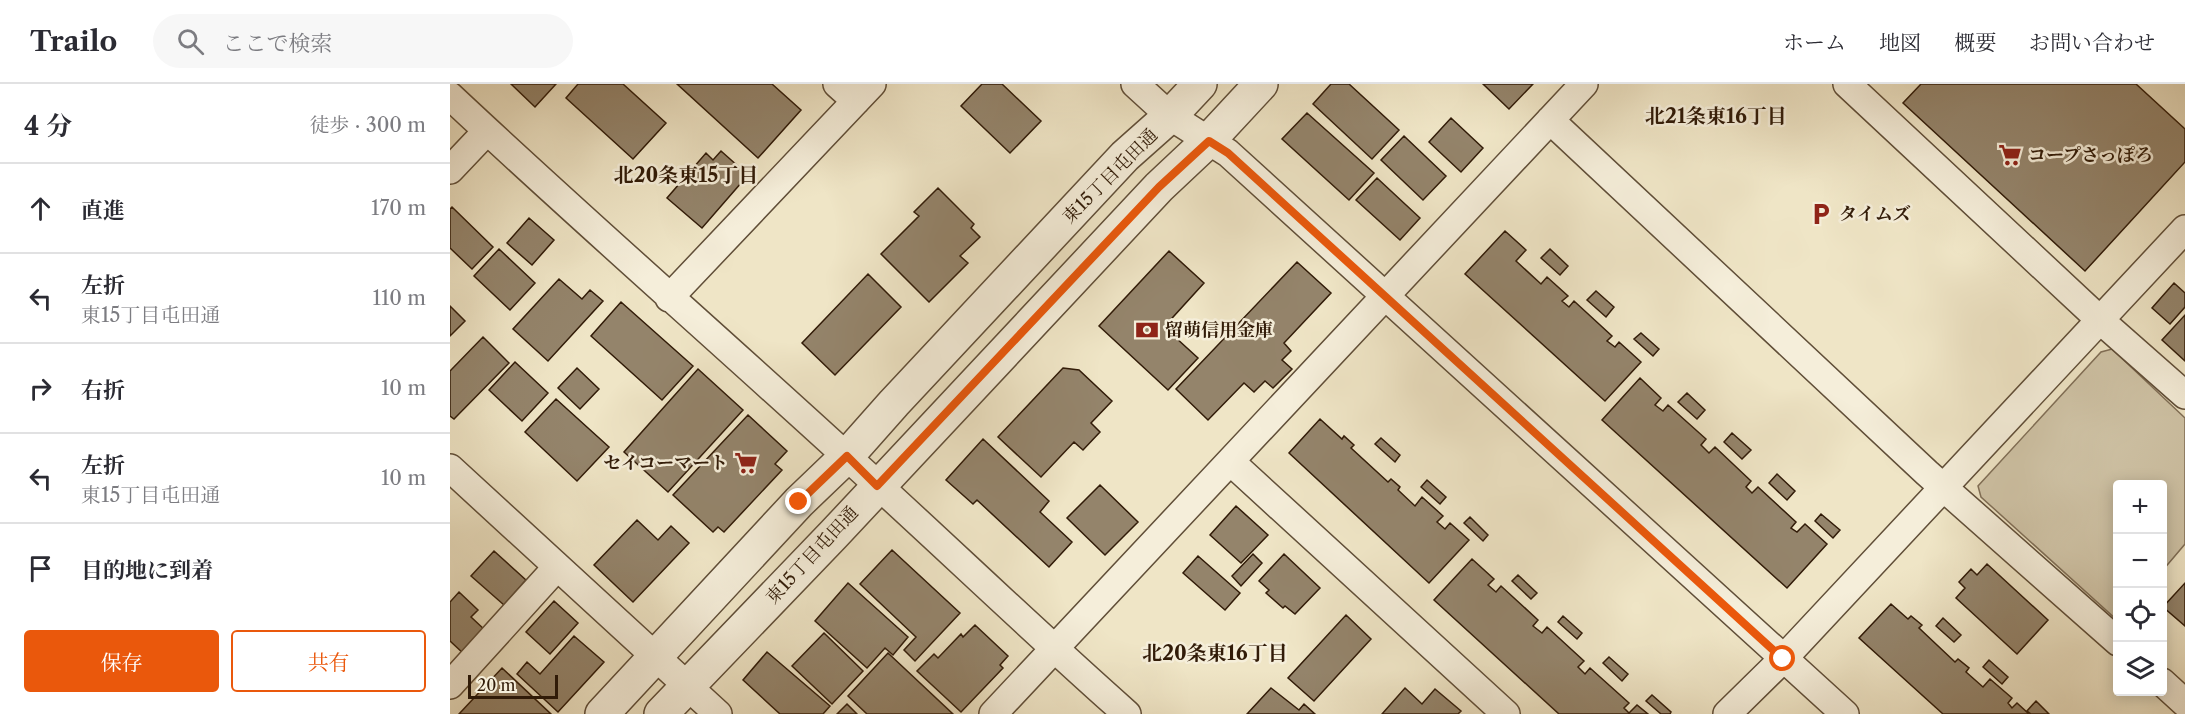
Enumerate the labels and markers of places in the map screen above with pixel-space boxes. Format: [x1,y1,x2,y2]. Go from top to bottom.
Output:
supermarket icon: コープさっぽろ [1997,142,2023,168]
place label: コープさっぽろ [2028,144,2153,166]
parking icon: タイムズ [1808,201,1834,227]
place label: タイムズ [1839,203,1911,225]
bank icon: 留萌信用金庫 [1134,317,1160,343]
place label: 留萌信用金庫 [1165,319,1273,341]
supermarket icon: セイコーマート [733,450,759,476]
place label: セイコーマート [603,452,728,474]

